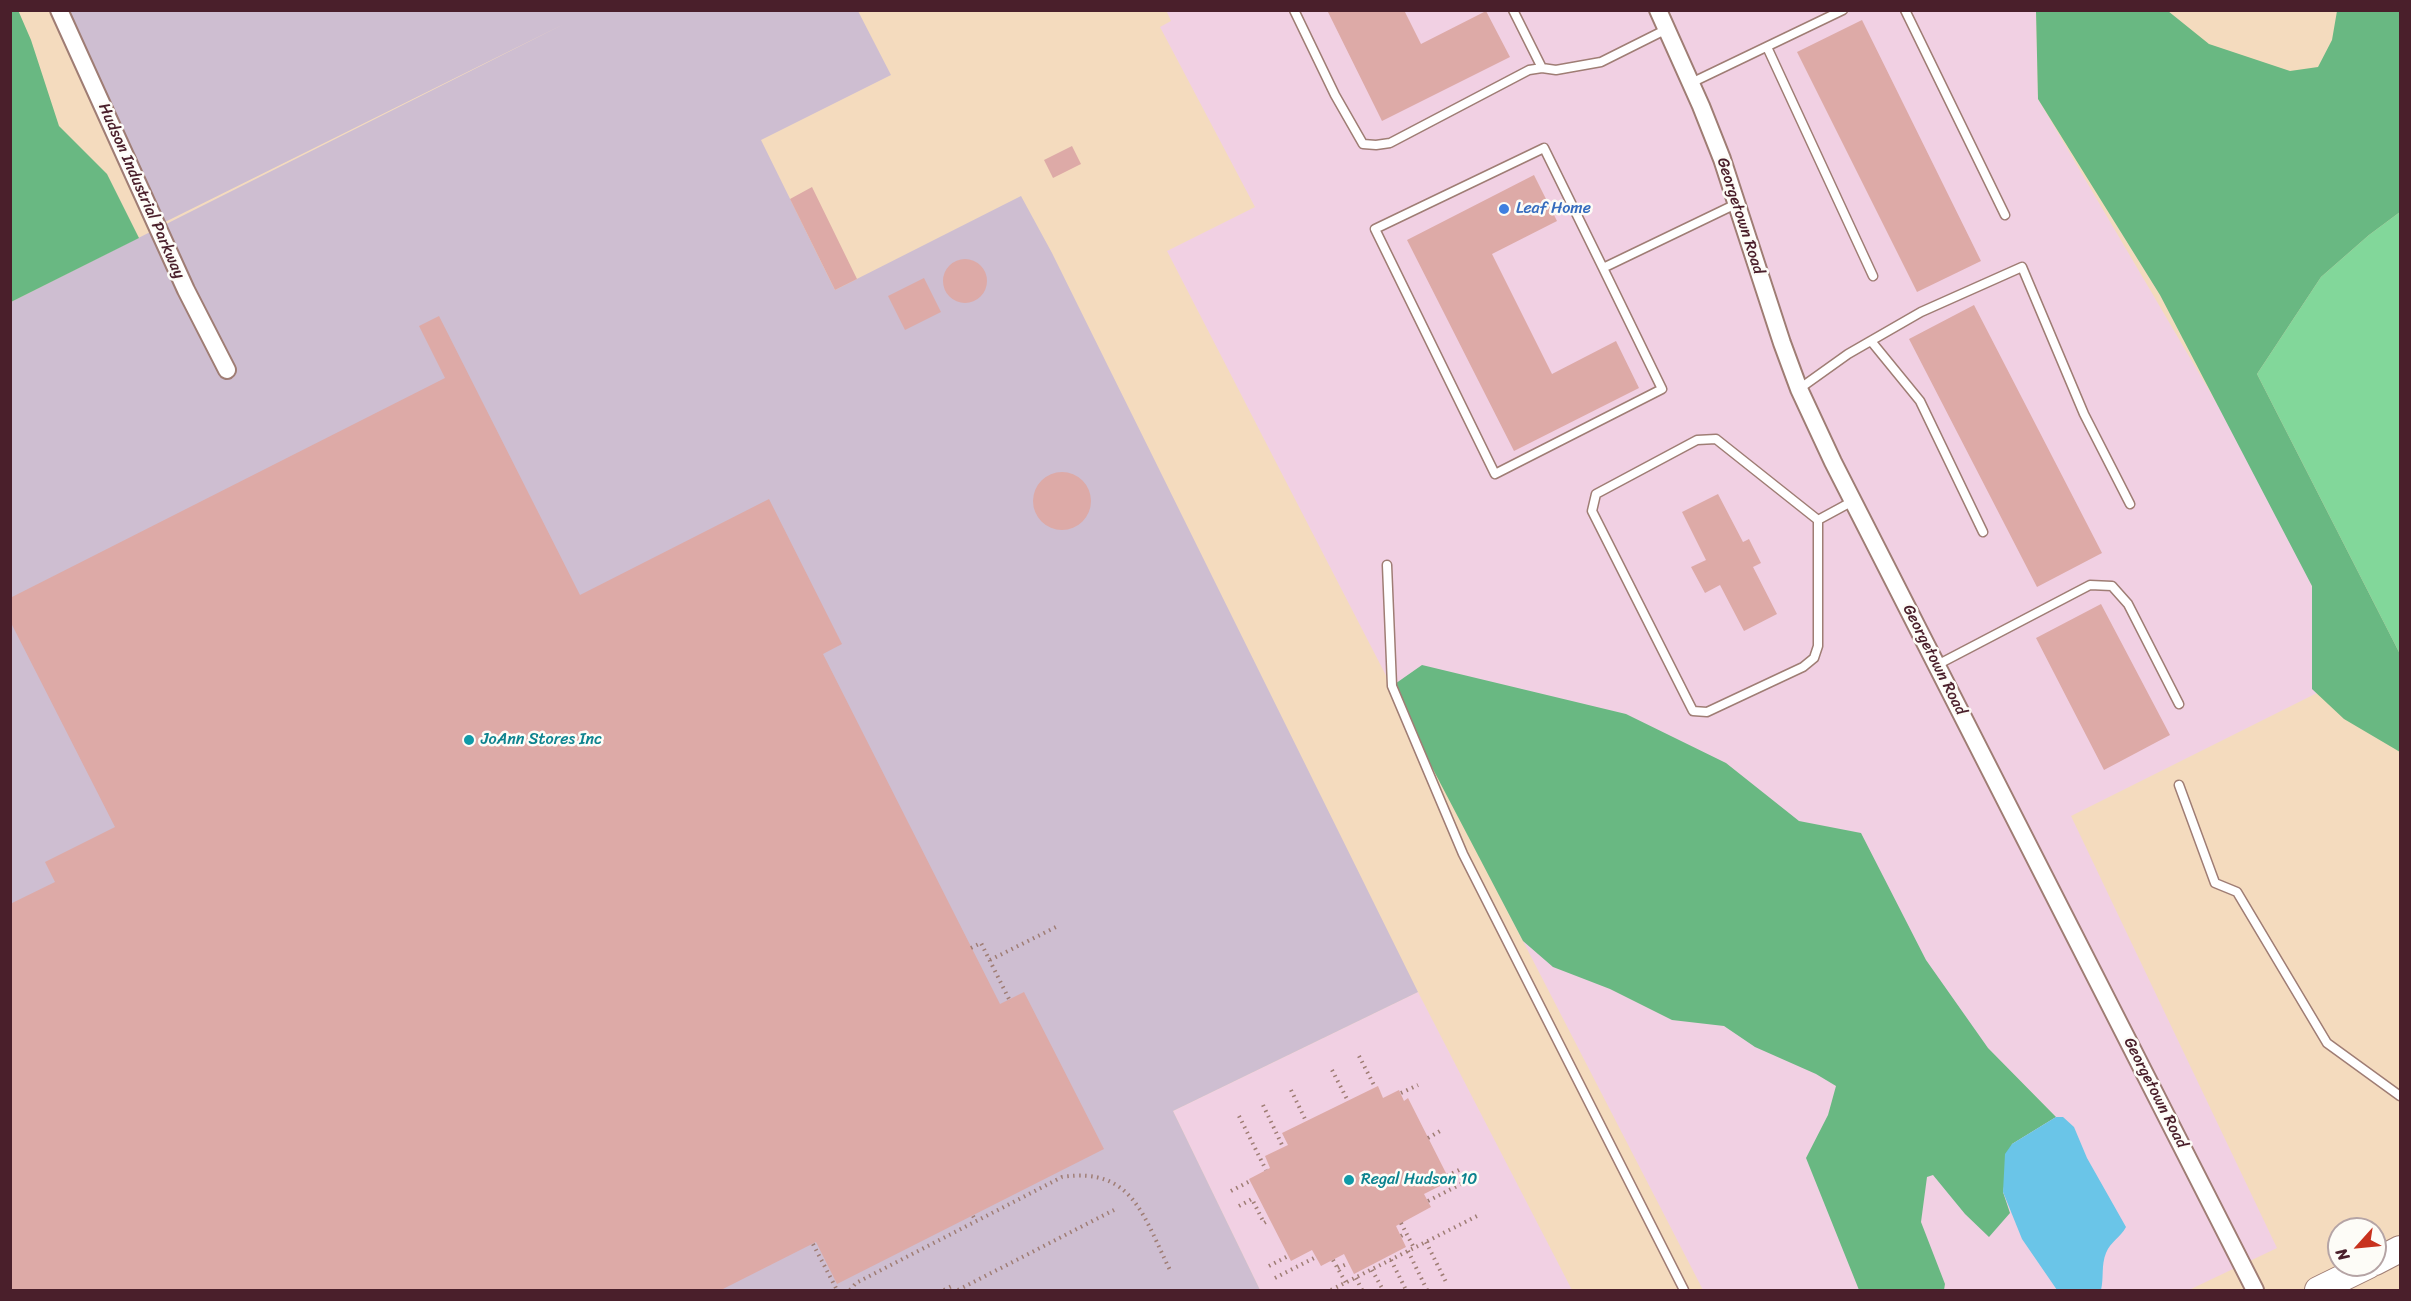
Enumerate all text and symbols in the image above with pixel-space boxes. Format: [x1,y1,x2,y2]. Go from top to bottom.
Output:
street label: Hudson Industrial Parkway [94,100,188,282]
street label: Georgetown Road [1712,155,1768,277]
place label: Leaf Home [1516,199,1591,219]
marker: Leaf Home [1497,202,1511,216]
street label: Georgetown Road [1898,602,1970,718]
place label: JoAnn Stores Inc [481,730,602,750]
marker: JoAnn Stores Inc [462,733,476,747]
street label: Georgetown Road [2119,1035,2191,1151]
place label: Regal Hudson 10 [1361,1170,1477,1190]
marker: Regal Hudson 10 [1342,1173,1356,1187]
north arrow [2327,1217,2387,1277]
text: N [2327,1243,2358,1266]

